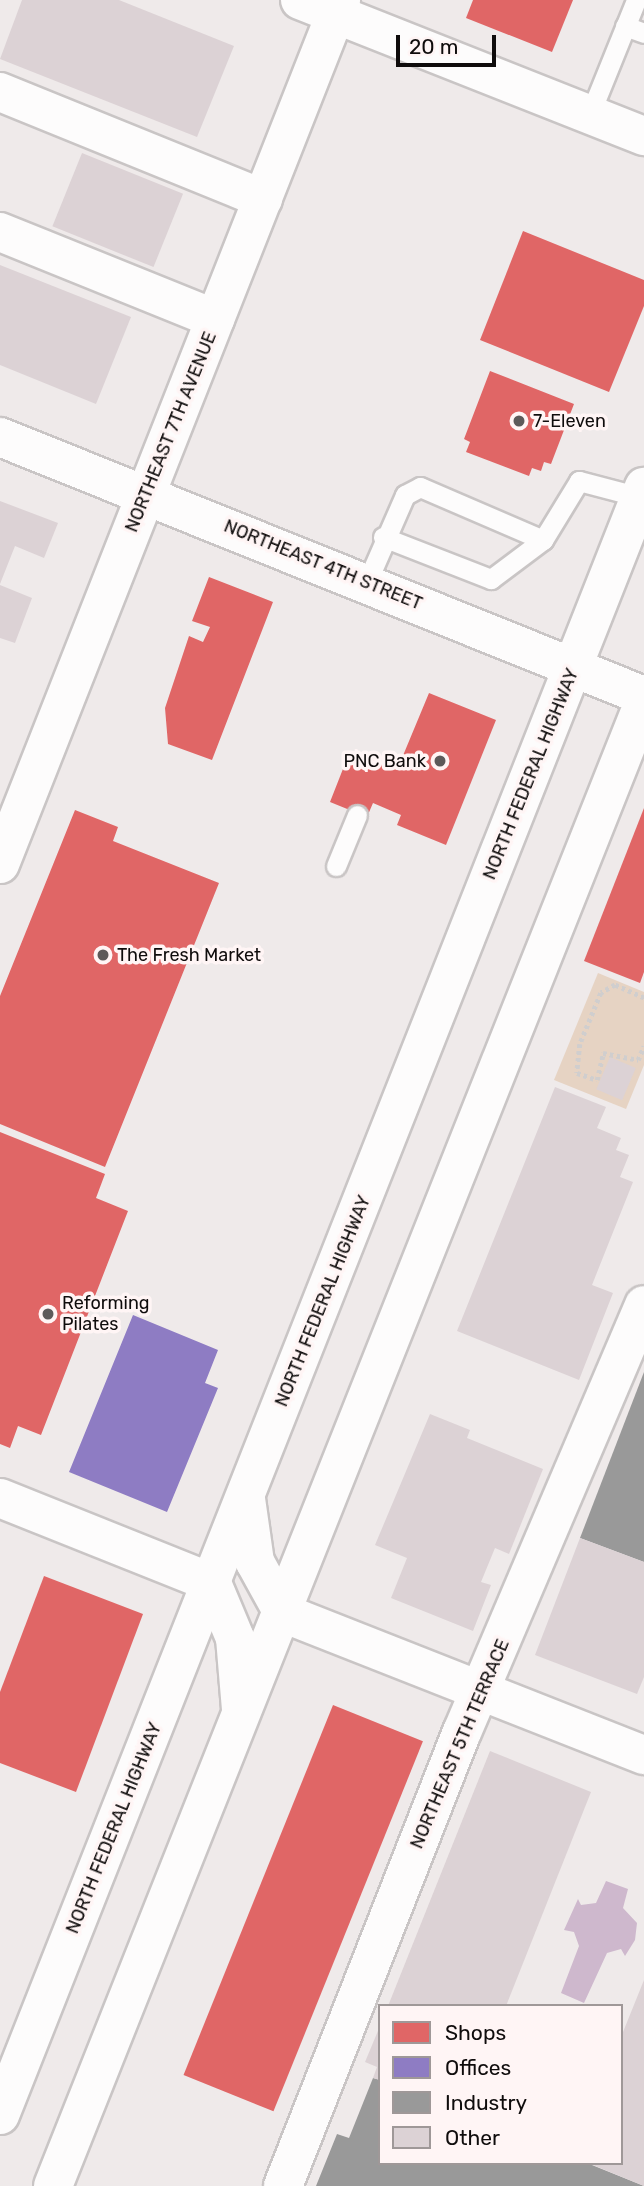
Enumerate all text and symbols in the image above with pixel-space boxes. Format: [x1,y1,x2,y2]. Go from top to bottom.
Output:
scale bar [399,21,499,65]
text: 20 m [409,34,458,59]
street label: NORTHEAST 7TH AVENUE [121,328,221,536]
place label: 7-Eleven [533,410,606,432]
marker: 7-Eleven [511,413,527,429]
street label: NORTHEAST 4TH STREET [221,515,425,615]
street label: NORTH FEDERAL HIGHWAY [479,665,583,883]
place label: PNC Bank [343,750,426,772]
marker: PNC Bank [432,753,448,769]
place label: The Fresh Market [117,944,261,966]
marker: The Fresh Market [95,947,111,963]
street label: NORTH FEDERAL HIGHWAY [271,1192,375,1410]
place label: Reforming Pilates [62,1293,150,1336]
marker: Reforming Pilates [40,1306,56,1322]
street label: NORTHEAST 5TH TERRACE [406,1636,514,1852]
street label: NORTH FEDERAL HIGHWAY [62,1719,166,1937]
legend [378,2004,623,2165]
text: Shops [445,2020,506,2045]
text: Offices [445,2055,511,2080]
text: Industry [445,2090,527,2115]
text: Other [445,2125,500,2150]

